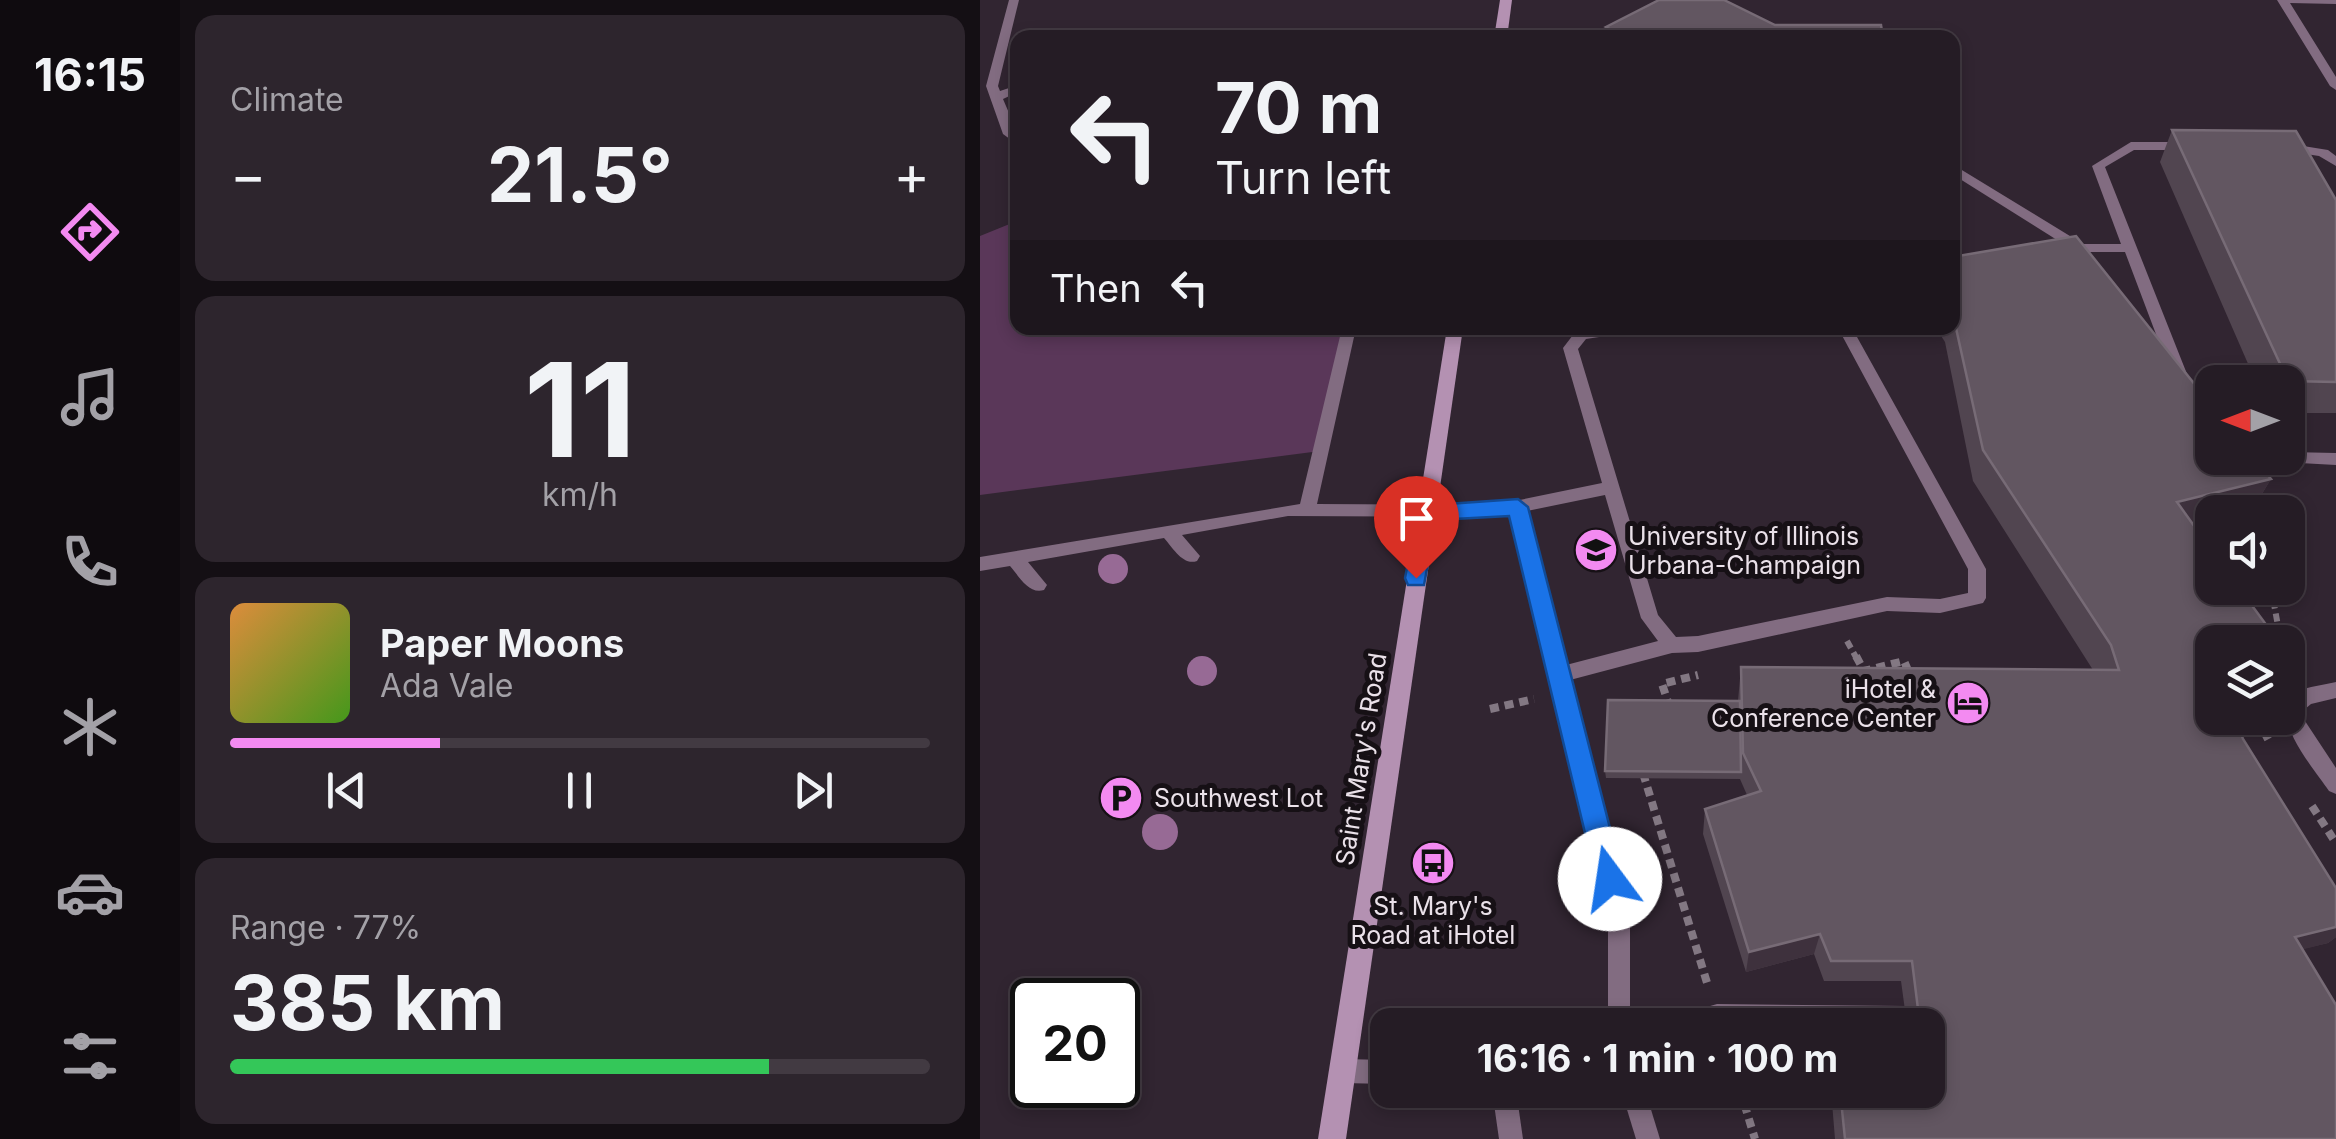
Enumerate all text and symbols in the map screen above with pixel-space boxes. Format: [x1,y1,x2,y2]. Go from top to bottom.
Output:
text: 16:15 [34,47,146,102]
text: 70 m [1215,65,1382,150]
icon: left [1050,70,1180,200]
text: Climate [230,80,344,119]
text: 21.5° [487,129,673,220]
text: − [230,142,266,208]
text: + [894,142,930,208]
text: Turn left [1215,150,1391,205]
icon: directions [55,197,125,267]
icon: left [1162,260,1217,315]
text: Then [1050,265,1142,311]
text: 11 [524,331,636,488]
icon: music [55,362,125,432]
north arrow [2195,365,2305,475]
map controls [2195,365,2305,735]
text: km/h [542,475,618,514]
pin [1374,476,1459,579]
icon: arrive [1389,491,1444,546]
button: sound [2195,495,2305,605]
place label: University of Illinois Urbana-Champaign [1628,521,1861,580]
icon: phone [55,527,125,597]
school or university icon: University of Illinois Urbana-Champaign [1573,527,1619,573]
text: Paper Moons [380,620,624,666]
button: layers [2195,625,2305,735]
street label: Saint Mary's Road [1329,651,1393,867]
text: Ada Vale [380,666,513,705]
place label: iHotel & Conference Center [1711,674,1936,733]
hotel icon: iHotel & Conference Center [1945,680,1991,726]
icon: climate [55,692,125,762]
icon: previous [319,763,374,818]
icon: pause [552,763,607,818]
icon: next [786,763,841,818]
parking icon: Southwest Lot [1098,775,1144,821]
place label: Southwest Lot [1154,783,1323,813]
position arrow [1558,827,1662,931]
bus stop icon: St. Mary's Road at iHotel [1410,840,1456,886]
icon: car [55,857,125,927]
place label: St. Mary's Road at iHotel [1351,891,1515,950]
text: Range · 77% [230,908,421,947]
text: 385 km [230,957,505,1048]
speed limit sign: 20 [1010,978,1140,1108]
icon: filters [55,1021,125,1091]
text: 16:16 · 1 min · 100 m [1477,1035,1838,1081]

